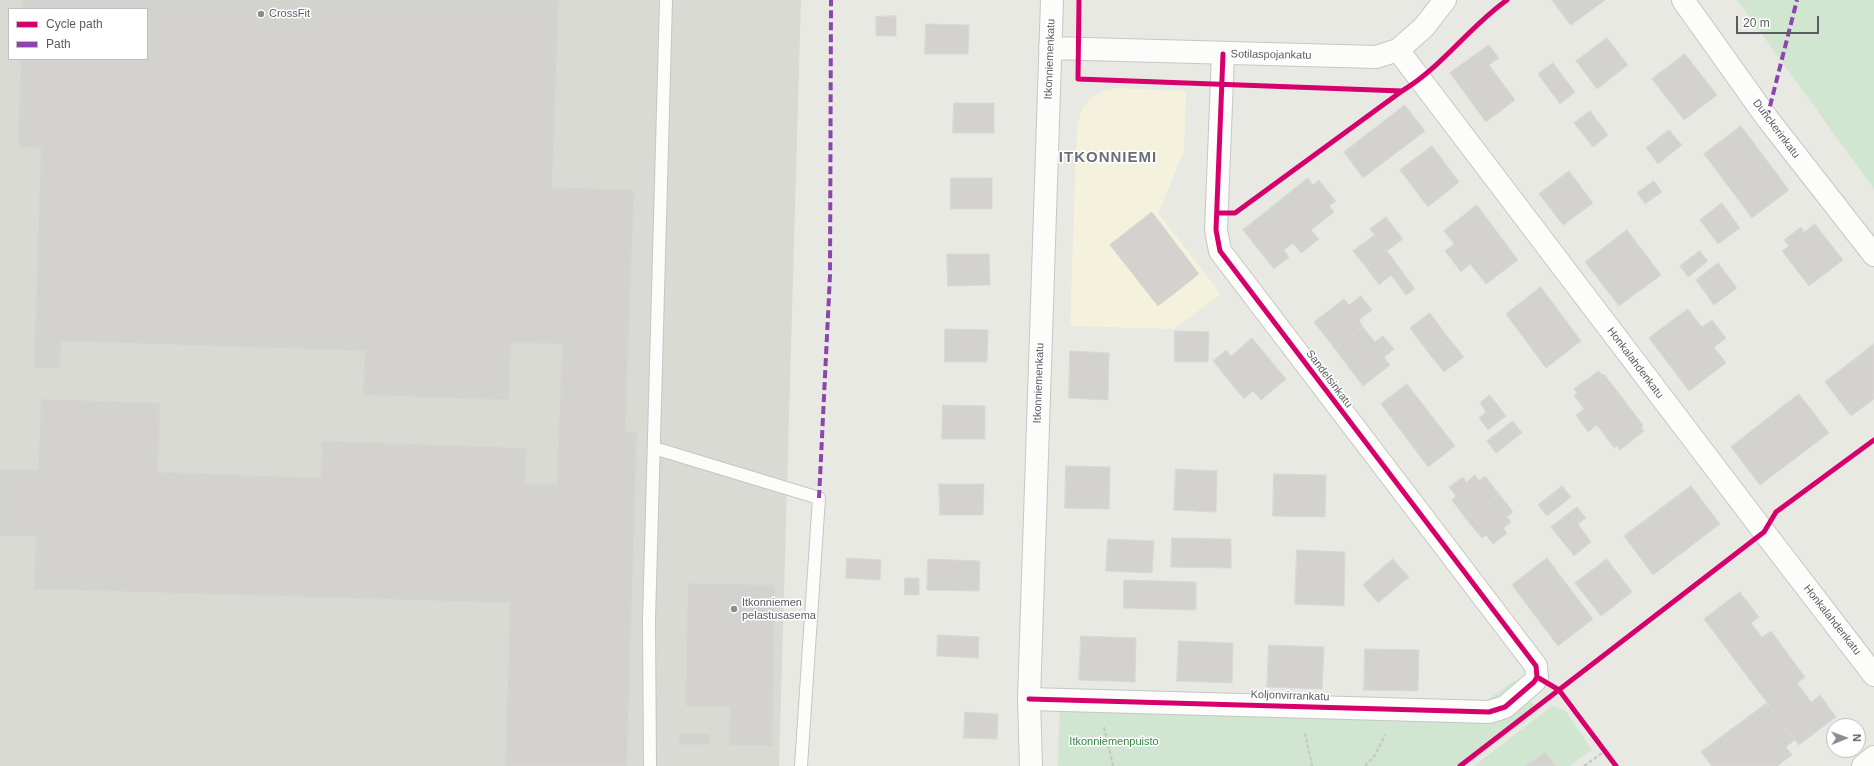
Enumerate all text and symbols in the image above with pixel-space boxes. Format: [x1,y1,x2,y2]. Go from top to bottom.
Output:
place label: CrossFit [269,7,310,21]
legend [8,8,148,60]
scale bar [1738,8,1821,34]
marker: CrossFit [256,9,266,19]
text: 20 m [1743,16,1770,30]
text: Cycle path [46,17,103,31]
street label: Itkonniemenkatu [1042,18,1058,100]
text: Path [46,37,71,51]
street label: Sotilaspojankatu [1231,48,1311,62]
street label: Dunckerinkatu [1750,97,1802,161]
district label: ITKONNIEMI [1059,149,1157,167]
street label: Honkalahdenkatu [1604,325,1666,401]
street label: Itkonniemenkatu [1031,342,1047,424]
street label: Sandelsinkatu [1303,347,1355,411]
street label: Honkalahdenkatu [1800,582,1864,658]
place label: Itkonniemen pelastusasema [742,596,816,622]
marker: Itkonniemen pelastusasema [729,604,739,614]
street label: Koljonvirrankatu [1250,688,1330,704]
north arrow [1826,718,1866,758]
text: N [1851,734,1863,742]
park label: Itkonniemenpuisto [1069,735,1159,749]

